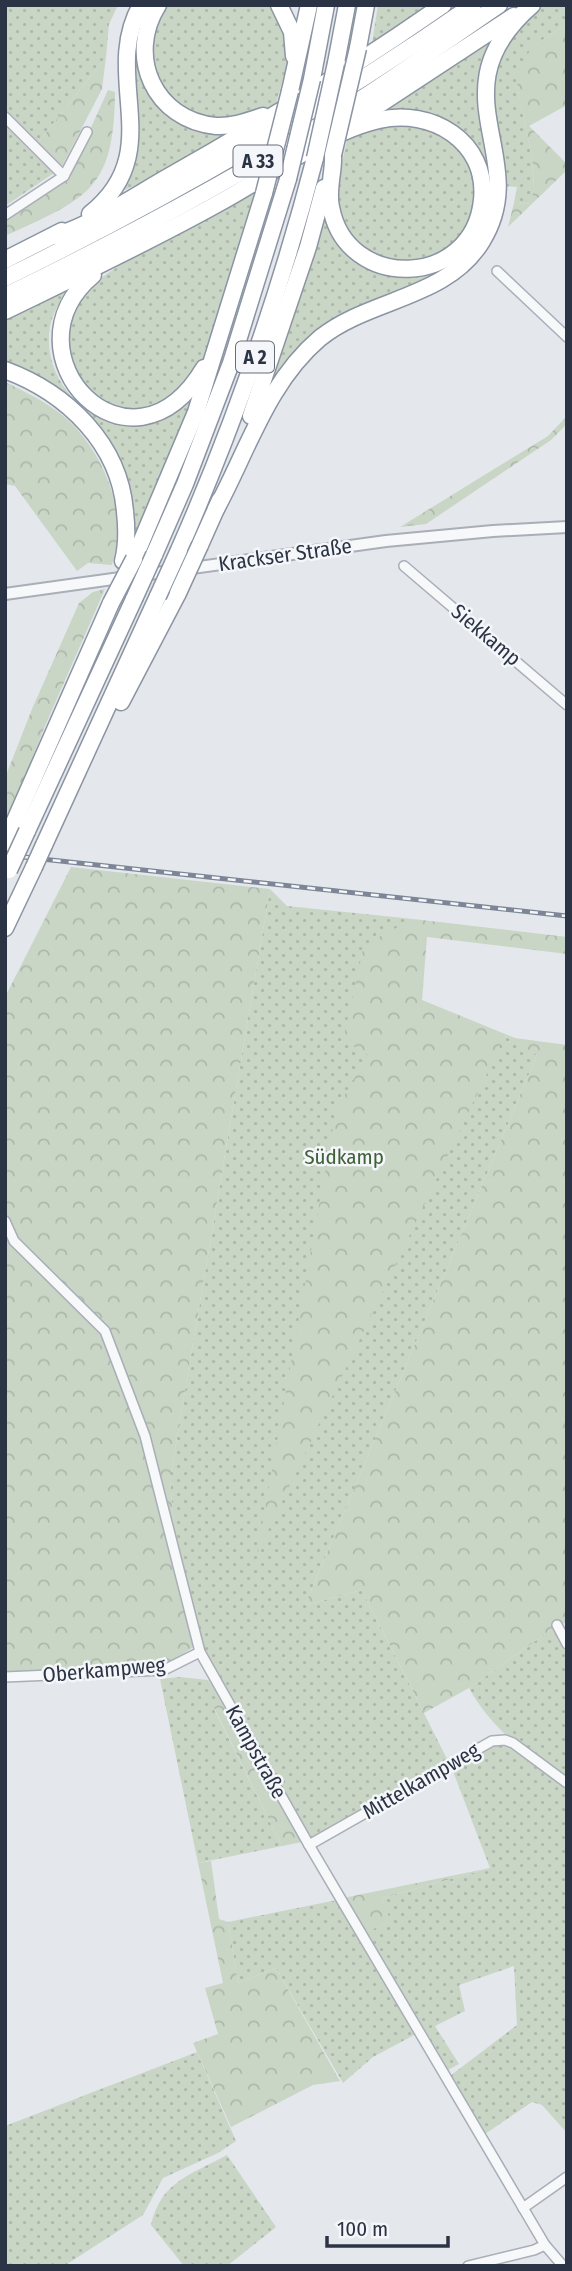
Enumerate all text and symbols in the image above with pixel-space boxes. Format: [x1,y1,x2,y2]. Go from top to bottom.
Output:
road number: A 33 [233,146,282,176]
road number: A 2 [236,342,274,372]
street label: Krackser Straße [217,533,353,577]
street label: Siekkamp [446,598,526,672]
park label: Südkamp [304,1144,384,1170]
street label: Oberkampweg [42,1652,167,1688]
street label: Kampstraße [220,1701,292,1803]
street label: Mittelkampweg [358,1737,484,1825]
scale bar [327,2204,448,2248]
text: 100 m [337,2216,388,2242]

